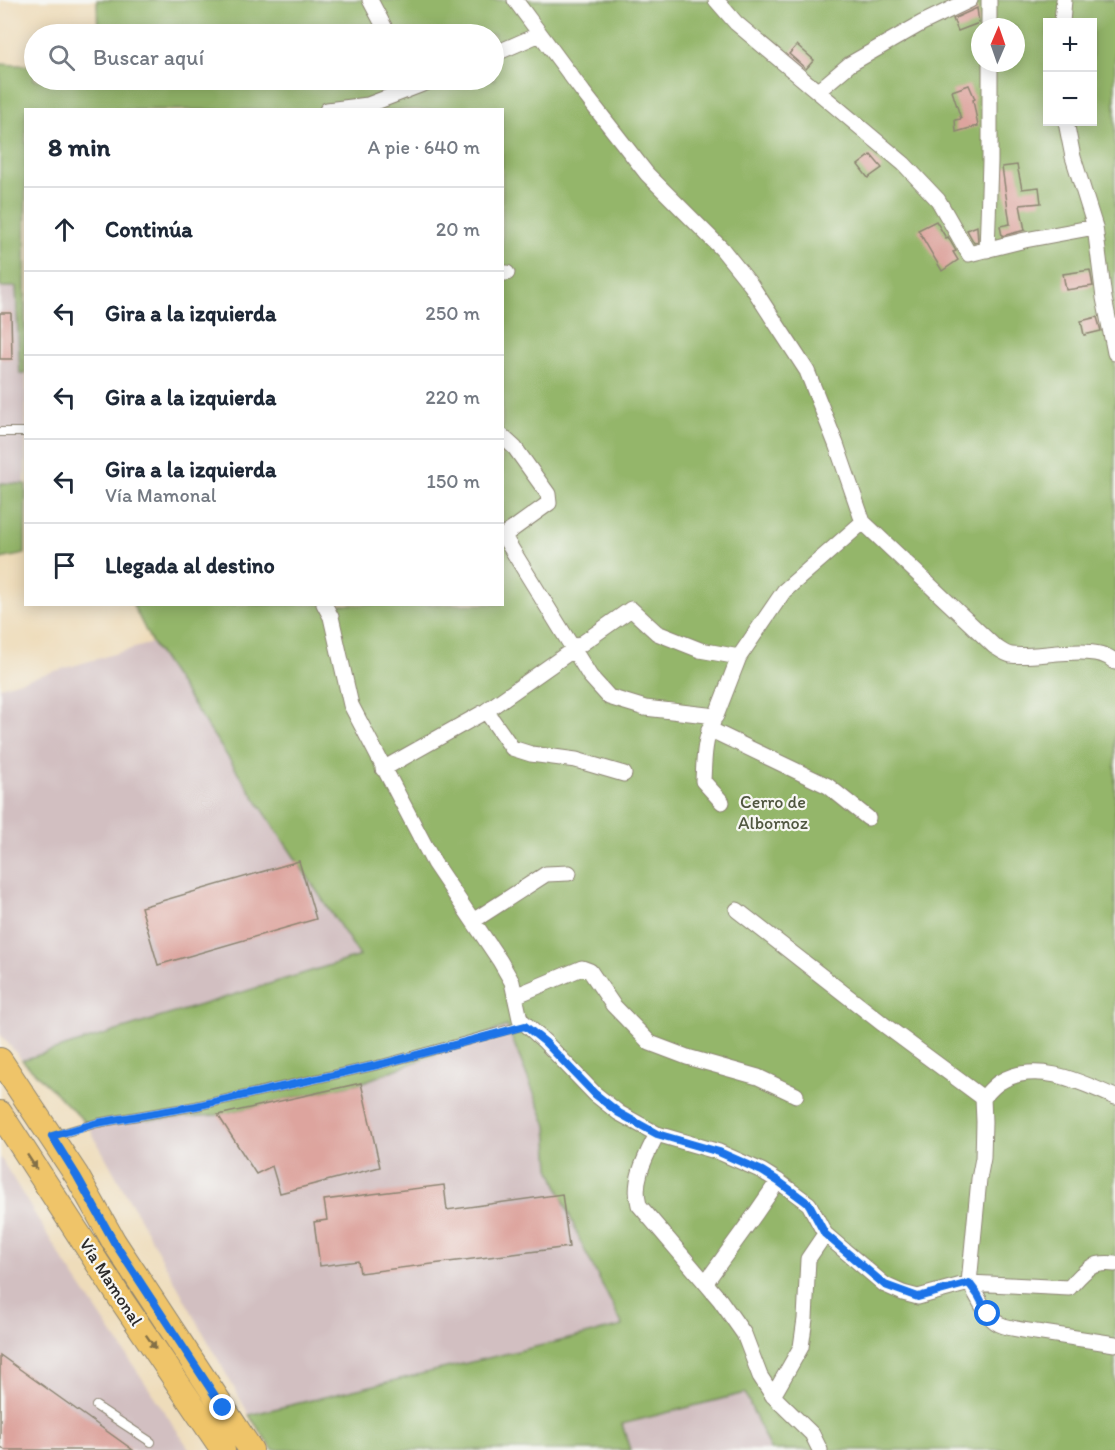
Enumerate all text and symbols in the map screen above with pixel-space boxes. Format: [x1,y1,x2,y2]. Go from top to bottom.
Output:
north arrow [971,18,1025,72]
map controls [1043,18,1097,126]
button: + [1043,18,1097,72]
search box [24,24,504,90]
icon: search [45,41,78,74]
text: Buscar aquí [93,44,204,71]
button: − [1043,72,1097,126]
text: 8 min [48,131,110,163]
text: A pie · 640 m [367,135,480,159]
icon: ahead [48,213,81,246]
text: Continúa [105,216,193,243]
text: 20 m [436,217,480,241]
icon: left [48,297,81,330]
text: Gira a la izquierda [105,300,276,327]
text: 250 m [425,301,480,325]
icon: left [48,381,81,414]
text: Gira a la izquierda [105,384,276,411]
text: 220 m [425,385,480,409]
text: Gira a la izquierda [105,456,276,483]
icon: left [48,465,81,498]
text: 150 m [427,469,480,493]
text: Vía Mamonal [105,483,217,507]
icon: arrive [48,549,81,582]
text: Llegada al destino [105,552,275,579]
park label: Cerro de Albornoz [738,791,808,834]
one-way arrow [26,1154,37,1170]
street label: Vía Mamonal [74,1234,148,1330]
route start [974,1300,1000,1326]
one-way arrow [145,1334,157,1350]
route end [209,1394,235,1420]

